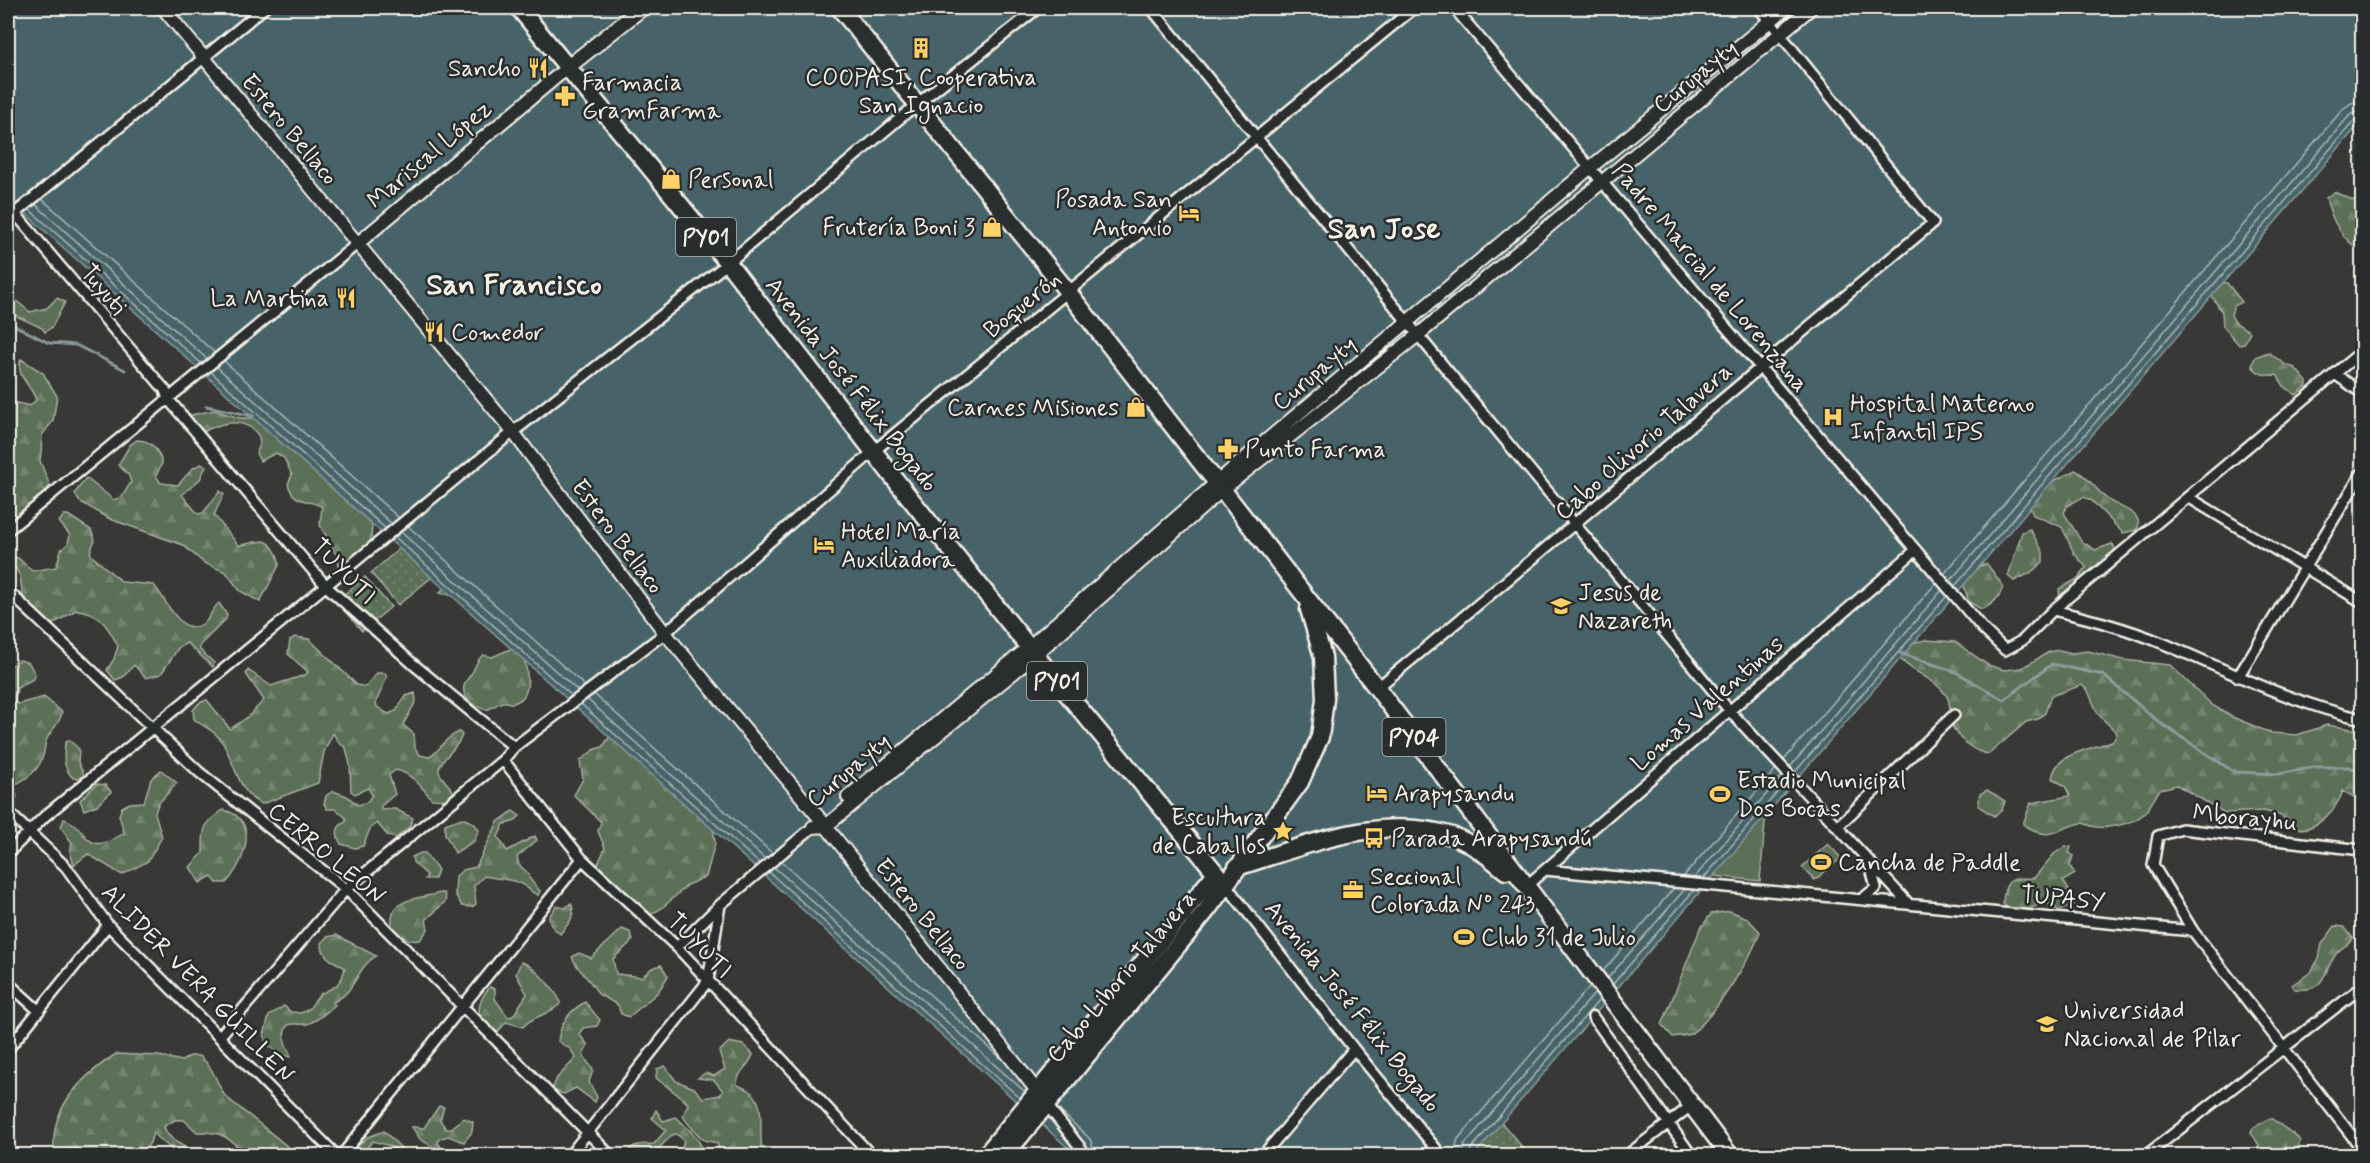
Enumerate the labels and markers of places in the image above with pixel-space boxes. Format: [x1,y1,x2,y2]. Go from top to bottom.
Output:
building icon: COOPASI, Cooperativa San Ignacio [909,36,933,60]
place label: Sancho [448,54,521,85]
restaurant icon: Sancho [526,56,550,80]
place label: COOPASI, Cooperativa San Ignacio [805,63,1037,124]
place label: Farmacia GramFarma [582,68,722,127]
pharmacy icon: Farmacia GramFarma [553,84,577,108]
place label: Personal [688,165,774,196]
shop icon: Personal [659,167,683,191]
place label: Posada San Antonio [1055,185,1172,244]
hotel icon: Posada San Antonio [1177,201,1201,225]
place label: Frutería Boni 3 [823,213,975,244]
shop icon: Frutería Boni 3 [980,215,1004,239]
place label: La Martina [210,284,329,315]
restaurant icon: La Martina [334,286,358,310]
place label: Comedor [451,318,544,349]
restaurant icon: Comedor [422,320,446,344]
place label: Hospital Materno Infantil IPS [1850,389,2035,448]
place label: Carnes Misiones [947,393,1119,424]
shop icon: Carnes Misiones [1124,395,1148,419]
hospital icon: Hospital Materno Infantil IPS [1821,405,1845,429]
place label: Punto Farma [1245,435,1386,466]
pharmacy icon: Punto Farma [1216,437,1240,461]
place label: Hotel María Auxiliadora [841,517,961,576]
hotel icon: Hotel María Auxiliadora [812,533,836,557]
place label: Jesus de Nazareth [1578,578,1672,637]
school or university icon: Jesus de Nazareth [1549,594,1573,618]
place label: Estadio Municipal Dos Bocas [1737,766,1906,825]
place label: Arapysandu [1394,779,1514,810]
hotel icon: Arapysandu [1365,781,1389,805]
sports icon: Estadio Municipal Dos Bocas [1708,782,1732,806]
place label: Escultura de Caballos [1152,803,1266,862]
place icon: Escultura de Caballos [1271,819,1295,843]
place label: Parada Arapysandú [1391,824,1592,855]
bus stop icon: Parada Arapysandú [1362,826,1386,850]
place label: Cancha de Paddle [1838,848,2021,879]
sports icon: Cancha de Paddle [1809,850,1833,874]
place label: Seccional Colorada Nº 243 [1370,862,1535,921]
office icon: Seccional Colorada Nº 243 [1341,878,1365,902]
place label: Club 31 de Julio [1481,923,1636,954]
sports icon: Club 31 de Julio [1452,925,1476,949]
place label: Universidad Nacional de Pilar [2064,996,2241,1055]
school or university icon: Universidad Nacional de Pilar [2035,1012,2059,1036]

